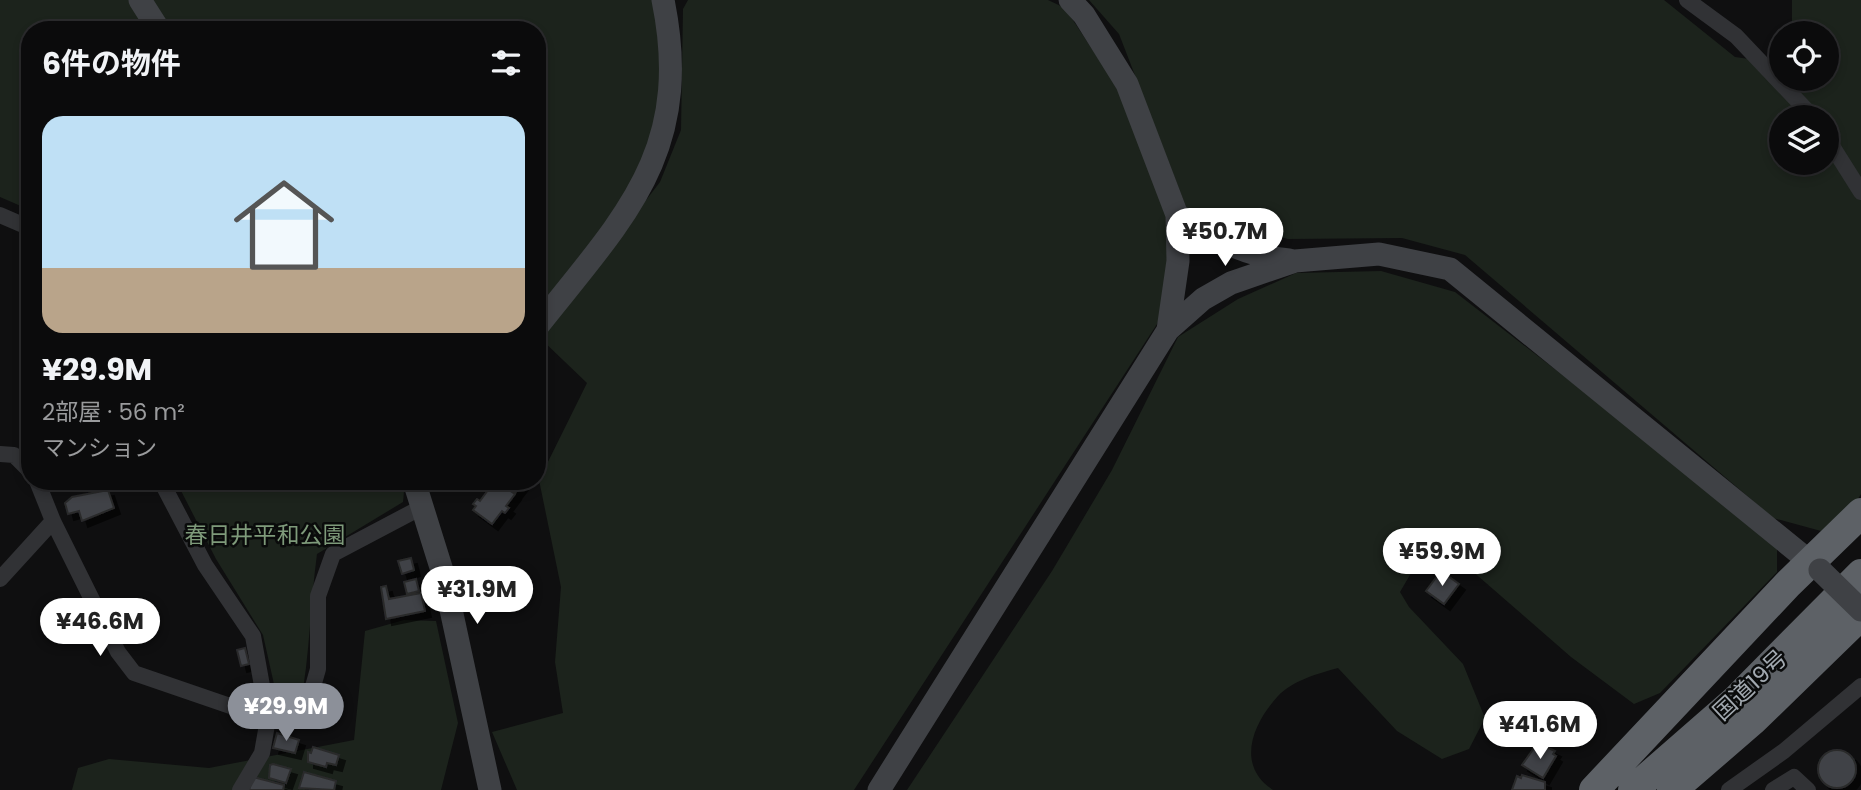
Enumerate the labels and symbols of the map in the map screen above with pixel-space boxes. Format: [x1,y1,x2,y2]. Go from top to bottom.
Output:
pin: ¥50.7M [1168,208,1282,268]
park label: 春日井平和公園 [185,519,346,551]
pin: ¥59.9M [1385,528,1499,588]
pin: ¥31.9M [420,566,534,626]
pin: ¥46.6M [43,598,157,658]
street label: 国道19号 [1706,642,1794,728]
pin: ¥29.9M [229,684,343,743]
pin: ¥41.6M [1483,702,1597,761]

